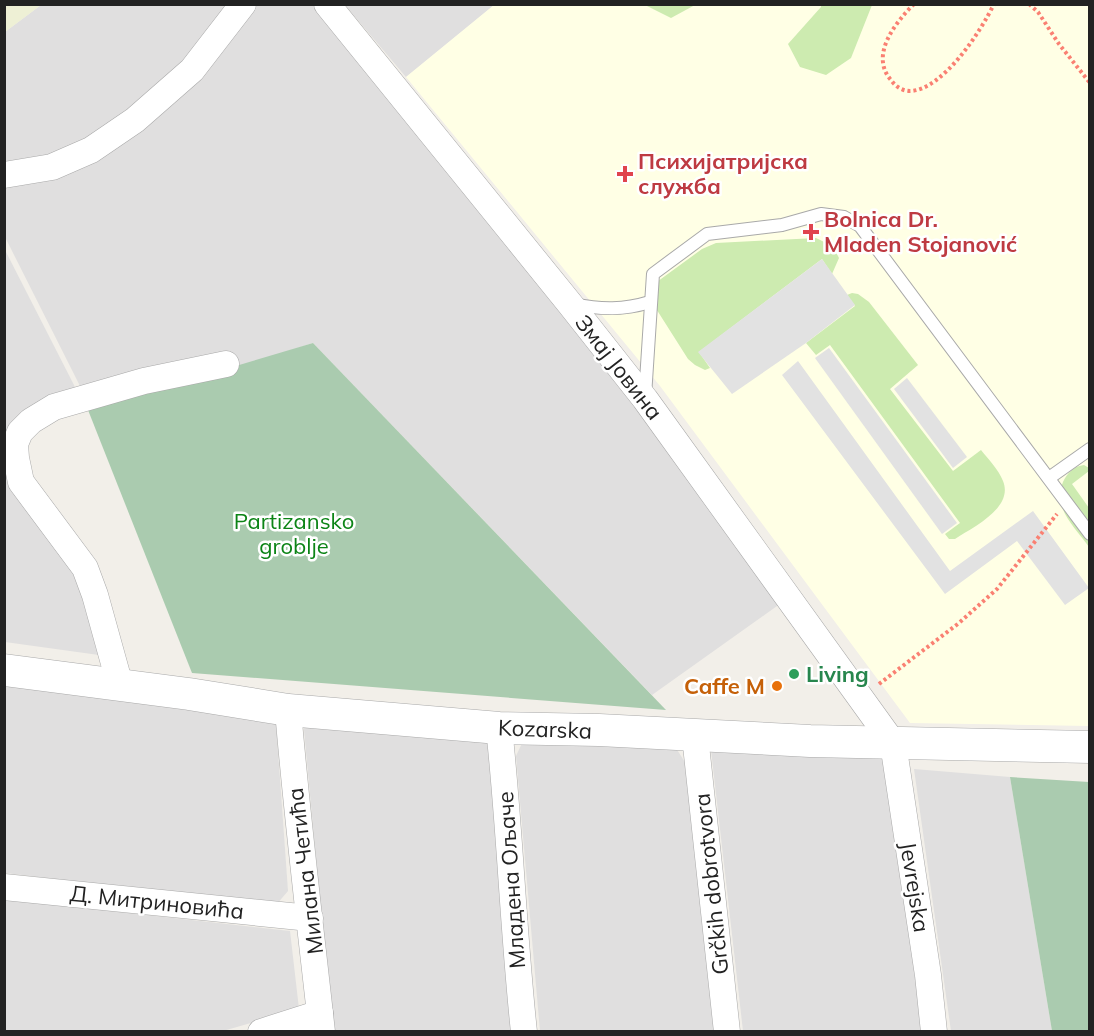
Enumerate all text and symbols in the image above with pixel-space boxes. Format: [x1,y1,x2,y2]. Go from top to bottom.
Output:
place label: Психијатријска служба [638,147,808,200]
marker: Психијатријска служба [616,165,634,183]
place label: Bolnica Dr. Mladen Stojanović [824,205,1017,258]
marker: Bolnica Dr. Mladen Stojanović [802,223,820,241]
street label: Змај Јовина [569,309,669,425]
park label: Partizansko groblje [234,507,354,560]
place label: Living [806,660,869,688]
marker: Living [787,667,801,681]
place label: Caffe M [684,672,765,700]
marker: Caffe M [770,679,784,693]
street label: Kozarska [498,713,592,745]
street label: Милана Четића [281,786,329,956]
street label: Младена Ољаче [491,790,531,970]
street label: Grčkih dobrotvora [688,792,734,976]
street label: Jevrejska [894,840,936,934]
street label: Д. Митриновића [69,879,245,925]

